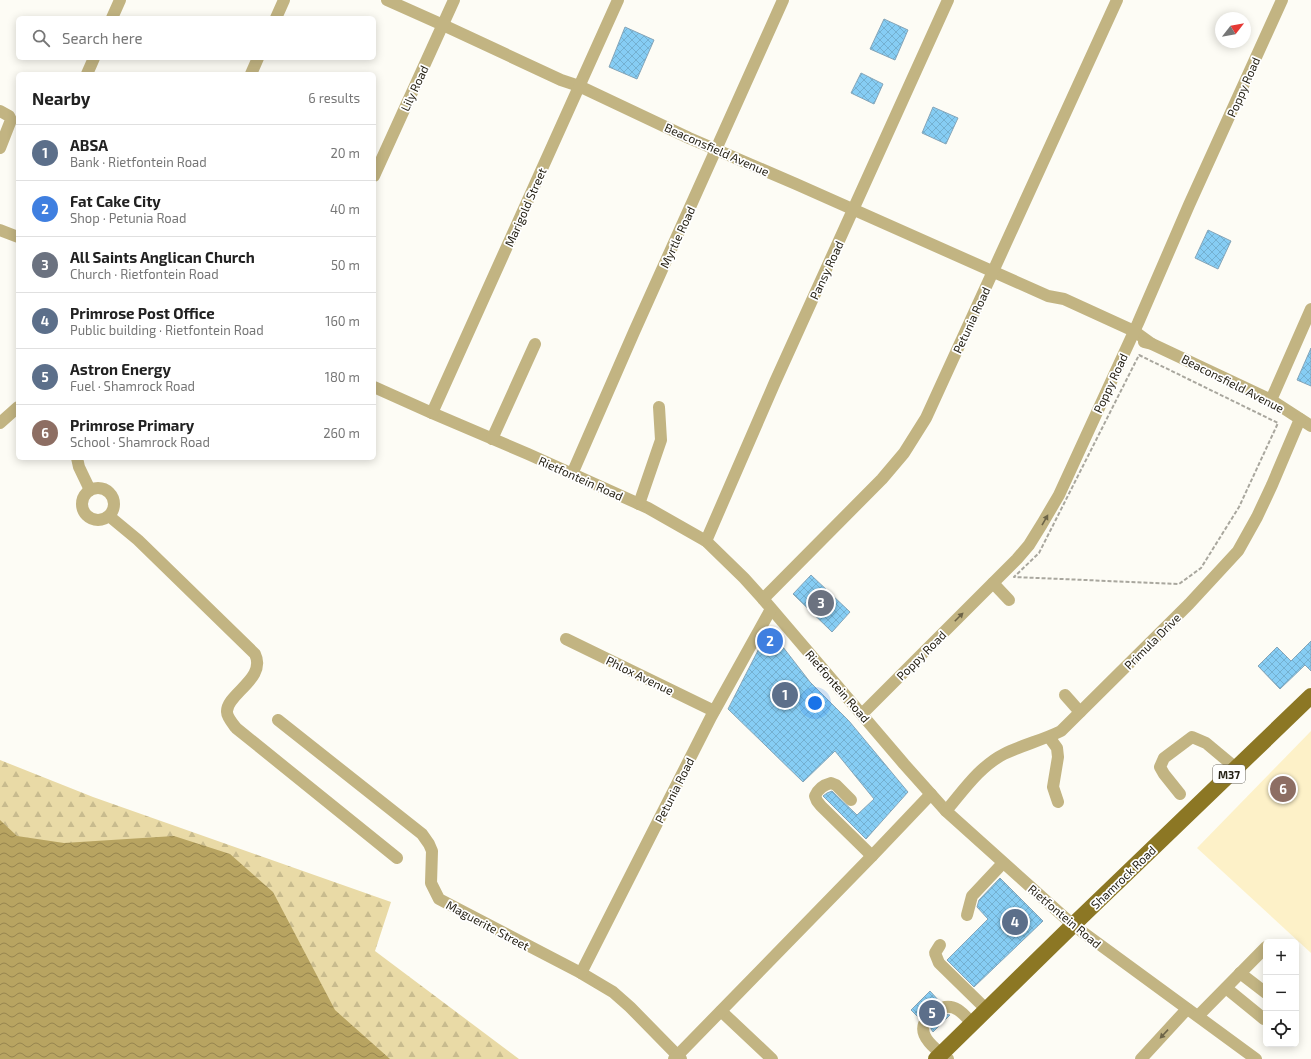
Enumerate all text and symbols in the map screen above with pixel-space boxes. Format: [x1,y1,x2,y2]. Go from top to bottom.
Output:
north arrow [1215,12,1251,48]
search box [16,16,376,60]
icon: search [30,27,52,49]
text: Search here [62,29,143,47]
street label: Poppy Road [1224,55,1262,119]
street label: Lily Road [397,63,431,113]
text: Nearby [32,88,90,108]
text: 6 results [308,90,360,106]
street label: Beaconsfield Avenue [663,120,771,178]
text: ABSA [70,136,108,154]
text: 1 [42,145,48,161]
text: 20 m [331,145,360,161]
text: Bank · Rietfontein Road [70,154,207,170]
street label: Marigold Street [501,165,549,249]
text: Fat Cake City [70,192,161,210]
text: 2 [41,201,49,217]
text: 40 m [330,201,360,217]
street label: Myrtle Road [657,204,697,270]
text: Shop · Petunia Road [70,210,186,226]
street label: Pansy Road [806,238,846,302]
text: All Saints Anglican Church [70,248,255,266]
text: 3 [41,257,49,273]
text: 50 m [331,257,360,273]
text: Church · Rietfontein Road [70,266,219,282]
street label: Petunia Road [950,285,992,355]
text: Primrose Post Office [70,304,215,322]
text: 4 [41,313,49,329]
text: 160 m [325,313,360,329]
text: Public building · Rietfontein Road [70,322,264,338]
street label: Poppy Road [1090,351,1130,415]
street label: Beaconsfield Avenue [1180,351,1286,415]
text: Astron Energy [70,360,171,378]
text: 5 [41,369,49,385]
text: 180 m [325,369,360,385]
text: Fuel · Shamrock Road [70,378,195,394]
text: Primrose Primary [70,416,194,434]
text: 6 [41,425,49,441]
text: 260 m [323,425,360,441]
text: School · Shamrock Road [70,434,210,450]
street label: Rietfontein Road [537,453,625,503]
one-way arrow [1041,514,1048,526]
pin: 3 [808,588,834,618]
street label: Primula Drive [1121,610,1183,672]
one-way arrow [954,612,964,622]
pin: 2 [757,626,783,656]
street label: Poppy Road [893,627,949,683]
street label: Rietfontein Road [803,647,873,725]
street label: Phlox Avenue [604,653,676,697]
pin: 1 [772,680,798,710]
your location [805,693,825,713]
street label: Petunia Road [651,755,697,825]
road number: M37 [1213,765,1245,783]
pin: 6 [1270,774,1296,804]
street label: Shamrock Road [1088,843,1158,911]
street label: Rietfontein Road [1026,881,1104,951]
street label: Maguerite Street [444,897,532,953]
pin: 4 [1002,907,1028,937]
map controls [1263,939,1299,1047]
button: + [1263,939,1299,975]
button: − [1263,975,1299,1011]
pin: 5 [919,998,945,1028]
button: locate [1263,1011,1299,1047]
one-way arrow [1159,1029,1169,1039]

